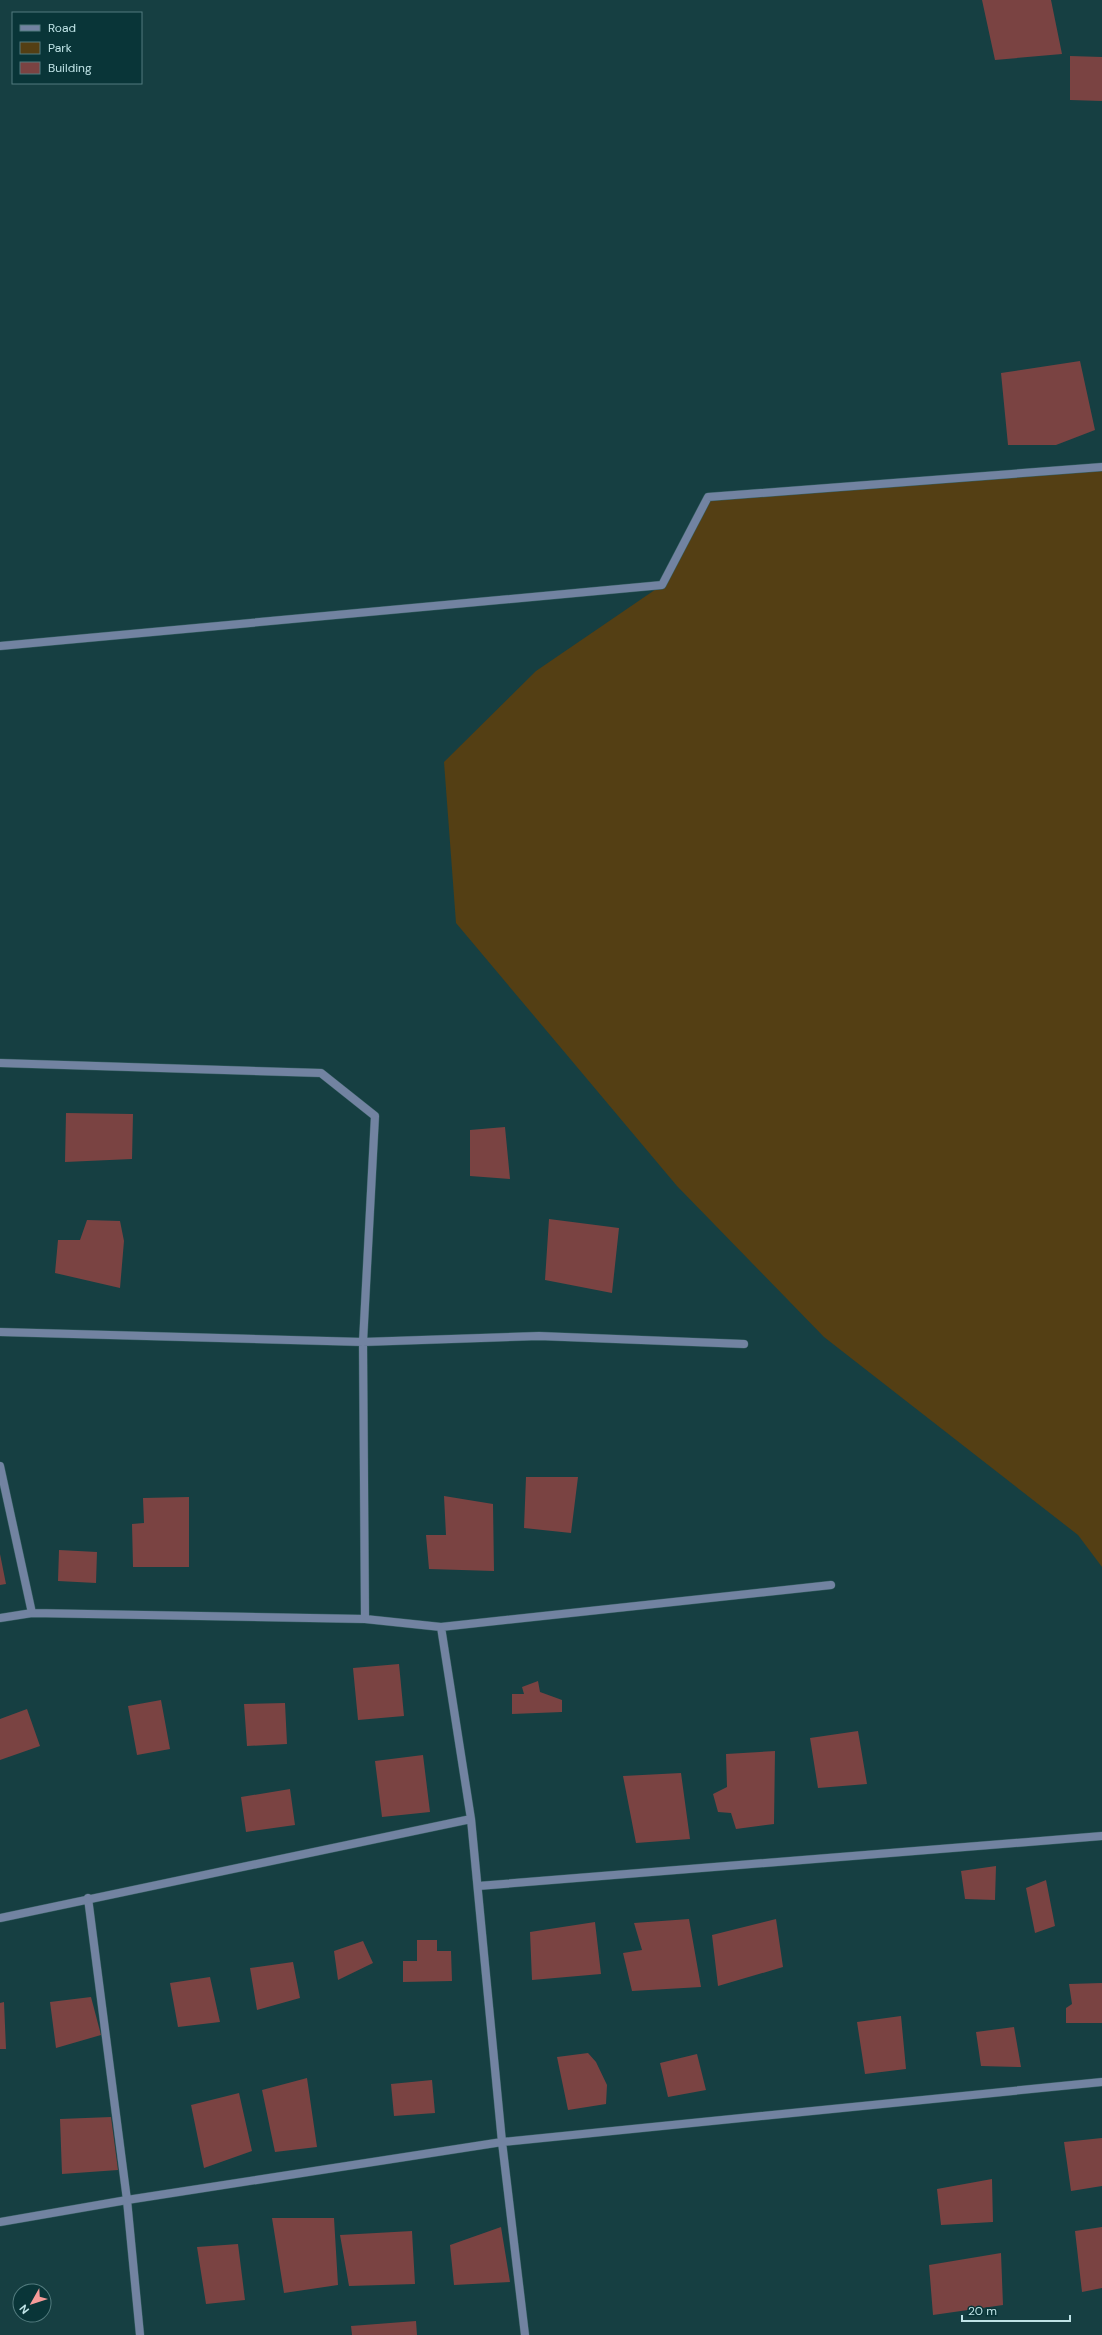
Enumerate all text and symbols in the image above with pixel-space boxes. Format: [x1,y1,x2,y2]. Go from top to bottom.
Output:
legend [12,12,142,84]
text: Road [48,20,76,36]
text: Park [48,40,72,56]
text: Building [48,60,92,76]
north arrow [12,2283,52,2323]
scale bar [962,2297,1070,2323]
text: N [16,2302,32,2317]
text: 20 m [968,2303,997,2319]

